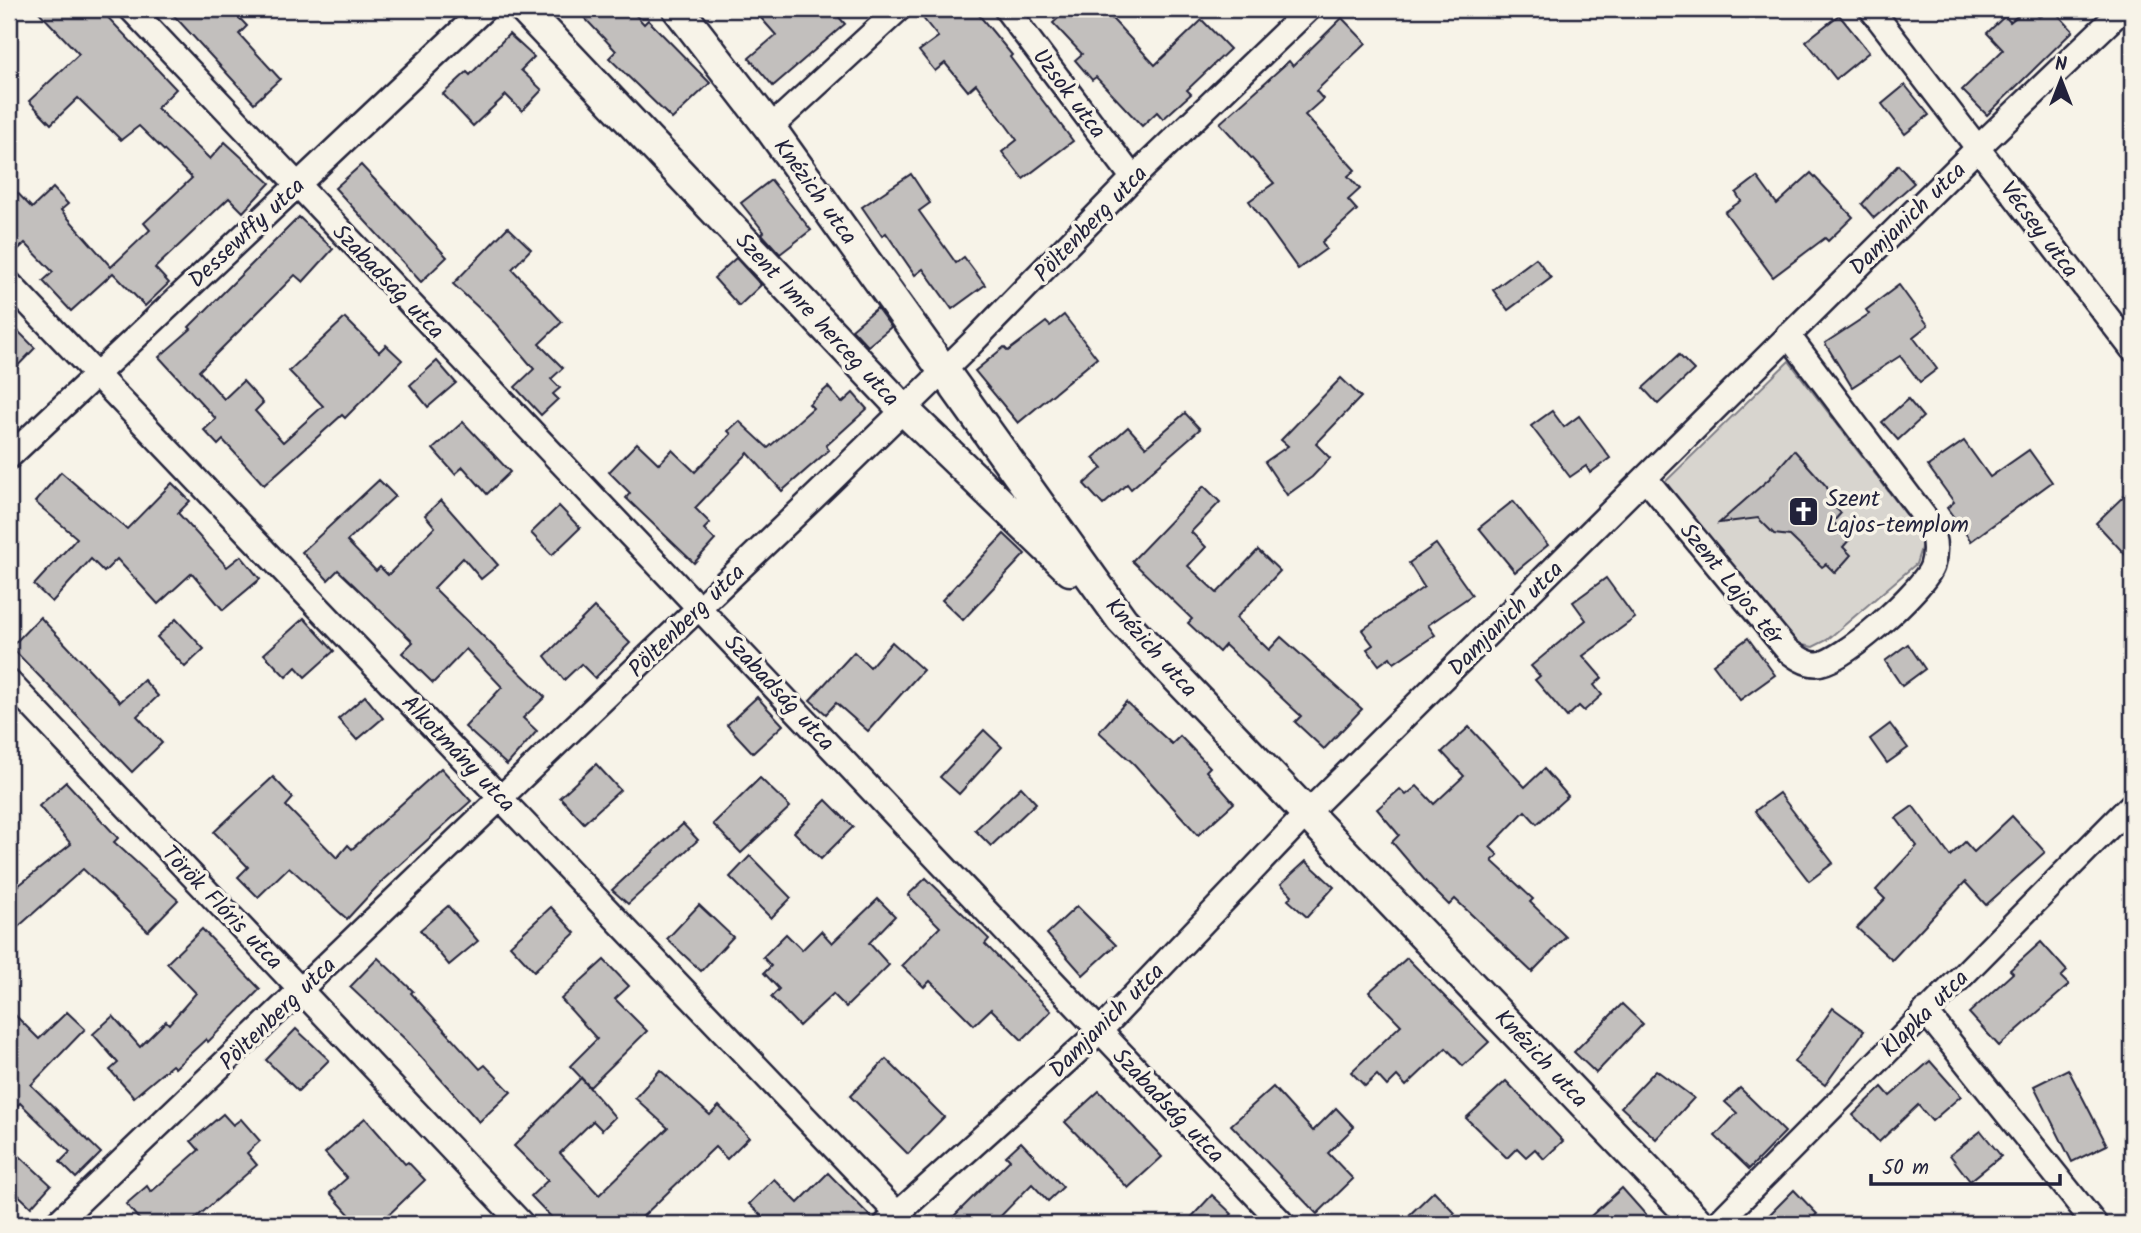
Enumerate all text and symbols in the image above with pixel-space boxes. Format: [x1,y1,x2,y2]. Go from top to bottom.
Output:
street label: Uzsok utca [1022,41,1114,147]
north arrow [2025,46,2096,116]
text: N [2055,50,2067,80]
street label: Knézich utca [763,131,865,253]
street label: Damjanich utca [1842,154,1975,285]
street label: Pöltenberg utca [1026,158,1157,291]
street label: Dessewffy utca [181,170,314,297]
street label: Vécsey utca [1990,174,2087,286]
street label: Szabadság utca [323,216,452,349]
street label: Szent Imre herceg utca [726,225,907,416]
place label: Szent Lajos-templom [1826,482,1969,544]
church icon: Szent Lajos-templom [1786,494,1820,528]
street label: Szent Lajos tér [1670,515,1792,654]
street label: Damjanich utca [1440,553,1573,686]
street label: Pöltenberg utca [621,556,754,687]
street label: Knézich utca [1096,590,1205,707]
street label: Szabadság utca [714,627,843,760]
street label: Alkotmány utca [392,687,523,822]
street label: Török Flóris utca [152,838,291,979]
street label: Pöltenberg utca [212,949,345,1080]
street label: Damjanich utca [1041,955,1174,1088]
street label: Klapka utca [1873,962,1978,1067]
street label: Knézich utca [1485,1002,1596,1117]
street label: Szabadság utca [1103,1040,1232,1173]
scale bar [1871,1142,2060,1186]
text: 50 m [1882,1152,1929,1185]

